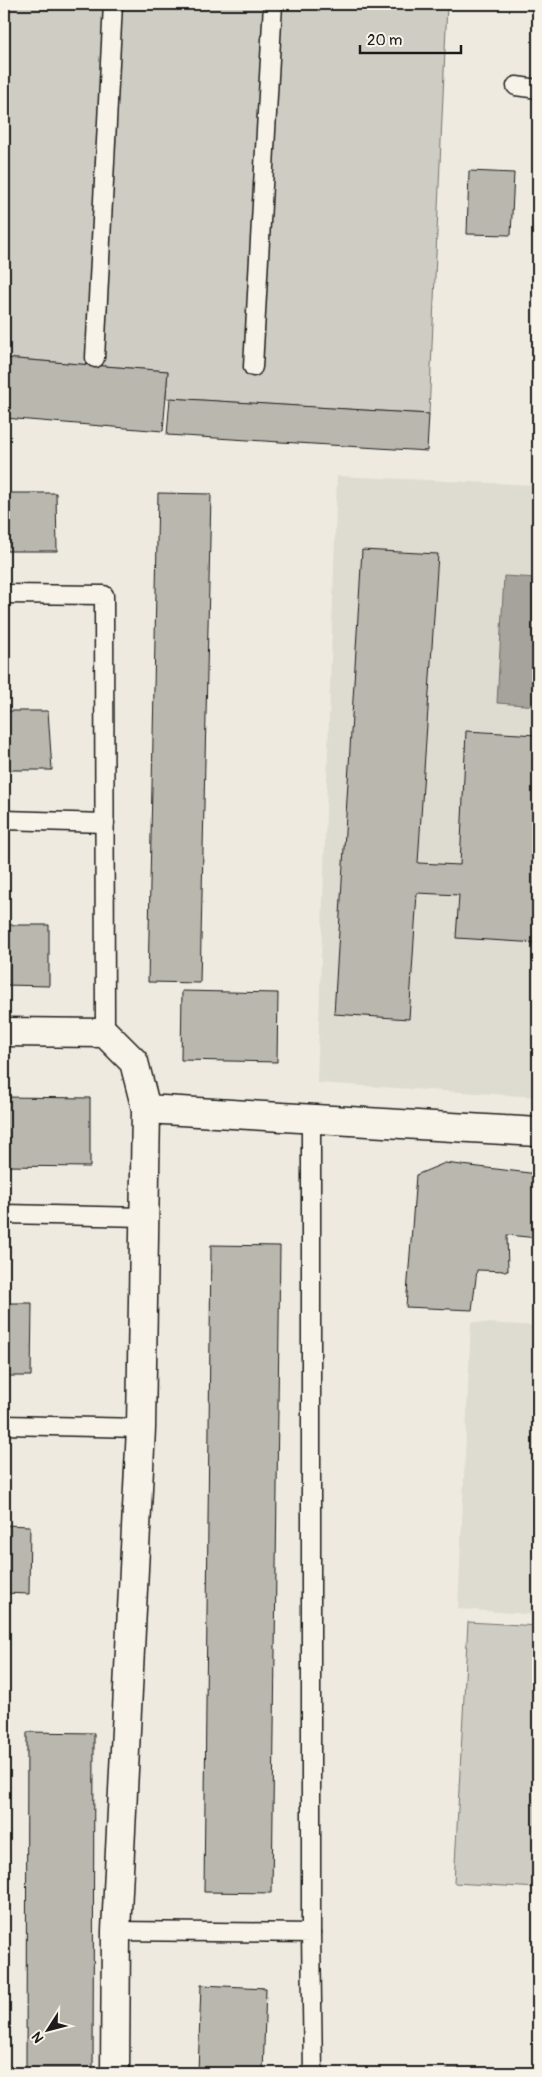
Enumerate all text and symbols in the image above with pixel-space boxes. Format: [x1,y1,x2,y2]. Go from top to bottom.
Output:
scale bar [360,22,461,54]
text: 20 m [367,31,402,50]
north arrow [22,2004,72,2054]
text: N [28,2029,48,2046]

